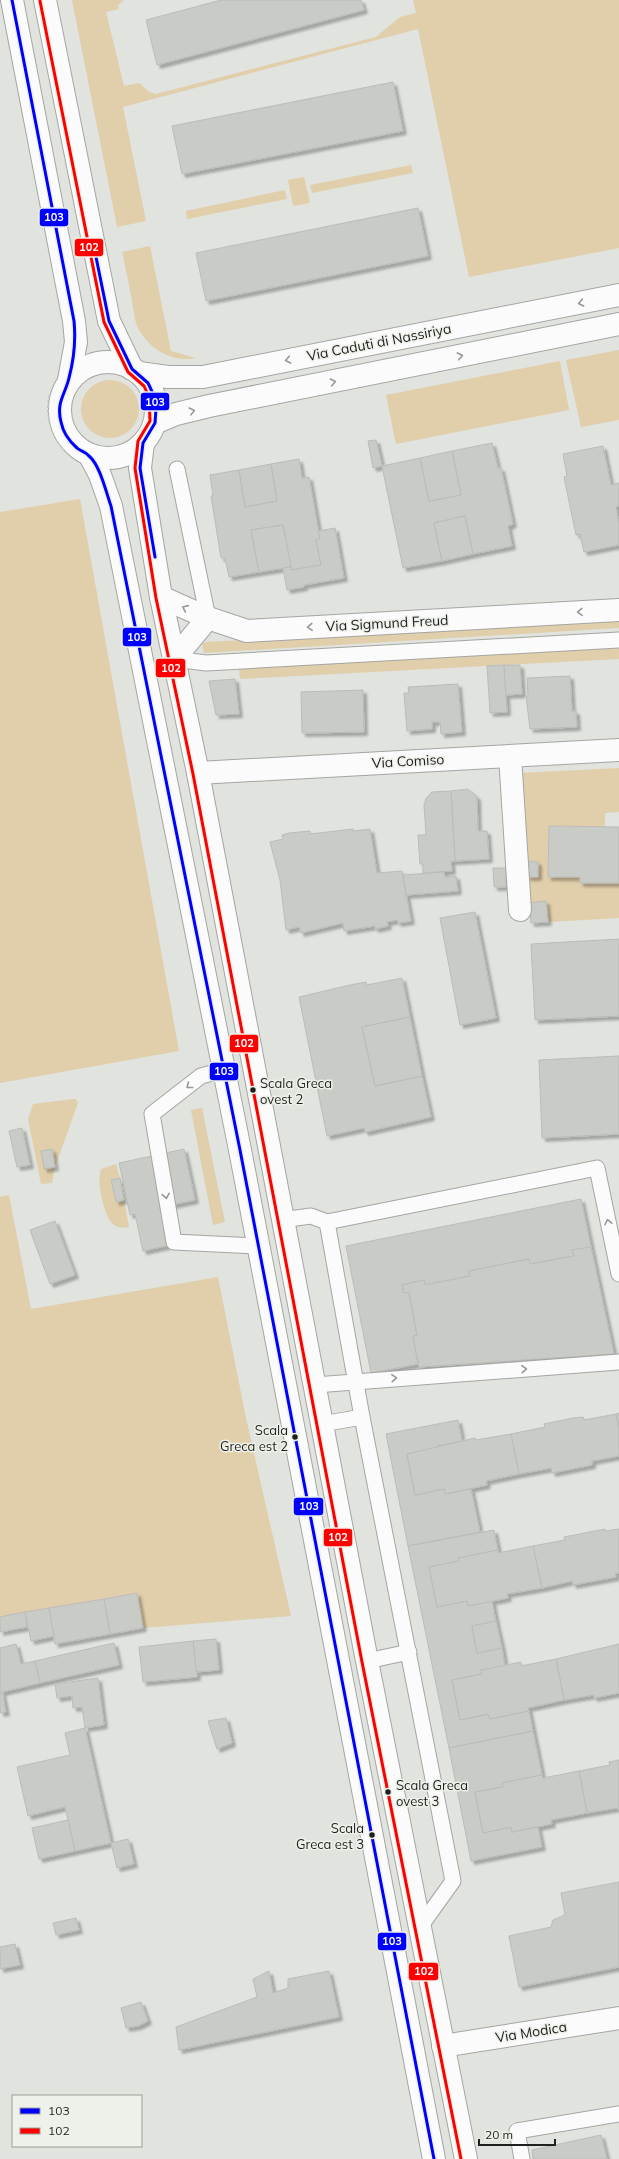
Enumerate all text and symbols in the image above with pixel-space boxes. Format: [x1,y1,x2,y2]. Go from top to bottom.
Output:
line badge: 103 [39,208,69,227]
text: 103 [44,210,64,224]
line badge: 102 [74,238,104,257]
text: 102 [79,240,99,254]
one-way arrow [578,298,584,306]
street label: Via Caduti di Nassiriya [305,319,453,365]
one-way arrow [457,352,463,361]
one-way arrow [285,355,291,364]
one-way arrow [330,378,336,386]
line badge: 103 [140,392,170,411]
text: 103 [145,395,165,409]
one-way arrow [188,407,195,415]
one-way arrow [181,605,189,613]
one-way arrow [577,608,583,616]
street label: Via Sigmund Freud [325,611,449,635]
one-way arrow [307,623,313,632]
line badge: 103 [122,627,152,647]
text: 103 [127,630,147,644]
line badge: 102 [155,658,186,678]
text: 102 [161,661,181,675]
street label: Via Comiso [371,750,445,772]
line badge: 102 [229,1034,259,1053]
text: 102 [234,1036,254,1050]
line badge: 103 [209,1062,239,1081]
text: 103 [214,1064,234,1078]
place label: Scala Greca ovest 2 [260,1075,332,1107]
one-way arrow [186,1081,193,1088]
marker: Scala Greca ovest 2 [248,1085,258,1095]
one-way arrow [161,1193,170,1200]
one-way arrow [605,1219,613,1225]
one-way arrow [521,1364,527,1373]
one-way arrow [391,1374,398,1383]
place label: Scala Greca est 2 [220,1422,288,1454]
marker: Scala Greca est 2 [290,1432,300,1442]
line badge: 103 [293,1497,324,1516]
text: 103 [299,1499,319,1513]
line badge: 102 [323,1528,353,1547]
text: 102 [328,1530,348,1544]
place label: Scala Greca ovest 3 [396,1777,468,1809]
marker: Scala Greca ovest 3 [383,1787,393,1797]
place label: Scala Greca est 3 [296,1820,364,1852]
marker: Scala Greca est 3 [367,1830,377,1840]
line badge: 103 [377,1932,407,1951]
text: 103 [382,1934,402,1948]
line badge: 102 [408,1962,439,1981]
text: 102 [414,1964,434,1978]
street label: Via Modica [494,2017,568,2047]
legend [12,2095,142,2147]
text: 103 [48,2103,70,2118]
scale bar [479,2121,555,2147]
text: 102 [48,2123,70,2138]
text: 20 m [485,2127,513,2142]

